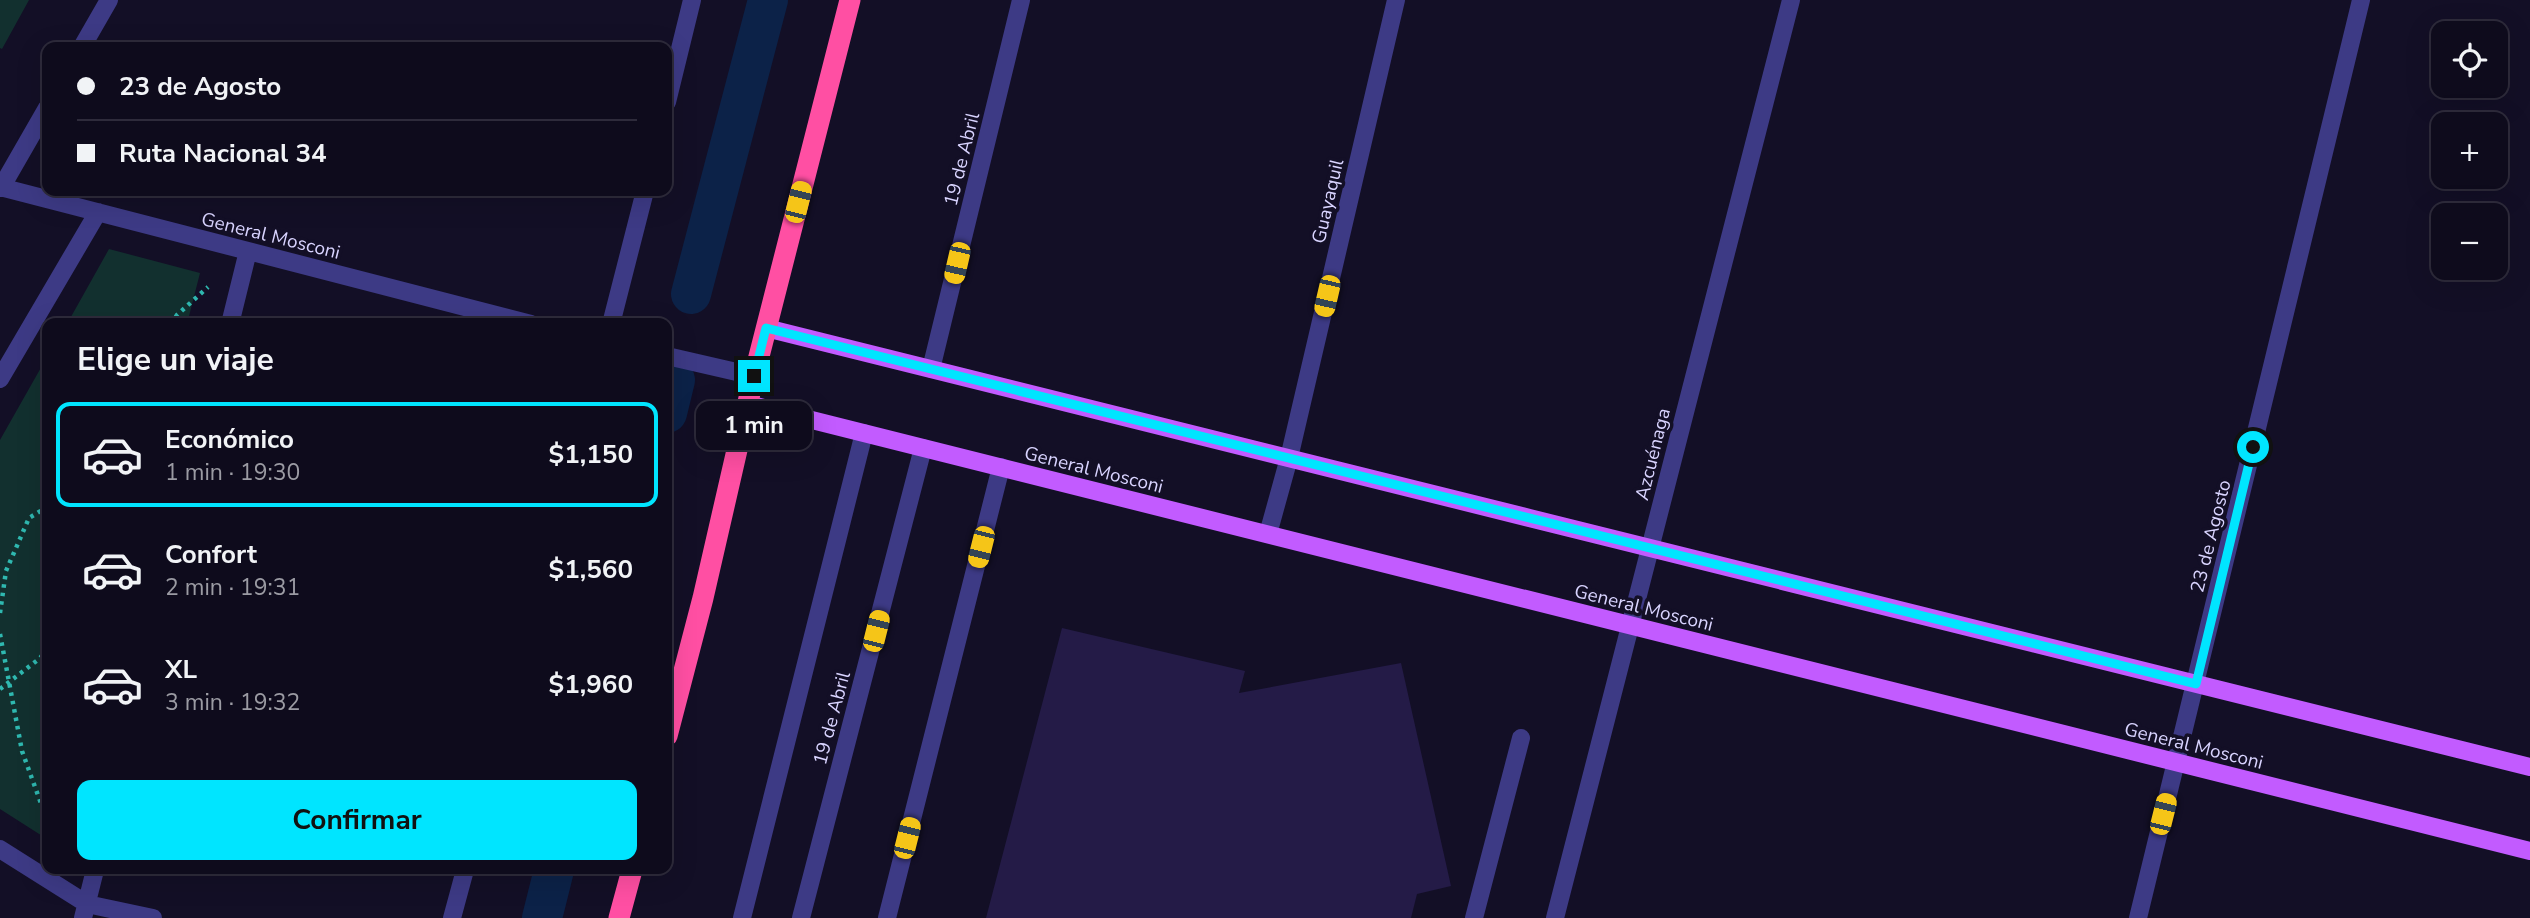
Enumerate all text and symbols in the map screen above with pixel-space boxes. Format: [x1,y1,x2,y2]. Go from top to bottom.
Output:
map controls [2431,21,2508,280]
button: locate [2431,21,2508,98]
text: 23 de Agosto [119,69,281,104]
street label: 19 de Abril [938,109,986,209]
button: + [2431,112,2508,189]
text: Ruta Nacional 34 [119,136,327,171]
street label: Guayaquil [1306,156,1350,246]
car [783,179,814,225]
button: − [2431,203,2508,280]
street label: General Mosconi [199,206,343,266]
car [943,240,972,286]
car [1313,273,1342,319]
text: Elige un viaje [77,338,274,381]
route end [738,360,770,392]
callout: 1 min [696,400,812,450]
street label: Azcuénaga [1629,405,1677,503]
text: 1 min [724,410,784,441]
text: Económico [165,422,294,457]
icon: car [81,423,144,486]
route start [2237,431,2269,463]
text: $1,150 [549,437,633,472]
street label: General Mosconi [1022,440,1166,500]
text: 1 min · 19:30 [165,457,300,488]
street label: 23 de Agosto [2184,477,2238,595]
car [966,524,997,570]
text: Confort [165,537,257,572]
icon: car [81,538,144,601]
text: $1,560 [549,552,633,587]
text: 2 min · 19:31 [165,572,300,603]
street label: General Mosconi [1572,578,1716,638]
car [861,608,892,654]
text: XL [165,652,197,687]
icon: car [81,653,144,716]
text: $1,960 [549,667,633,702]
street label: 19 de Abril [807,668,857,768]
text: 3 min · 19:32 [165,687,300,718]
street label: General Mosconi [2122,716,2266,776]
button: Confirmar [77,780,637,860]
car [2148,791,2179,837]
car [892,815,923,861]

